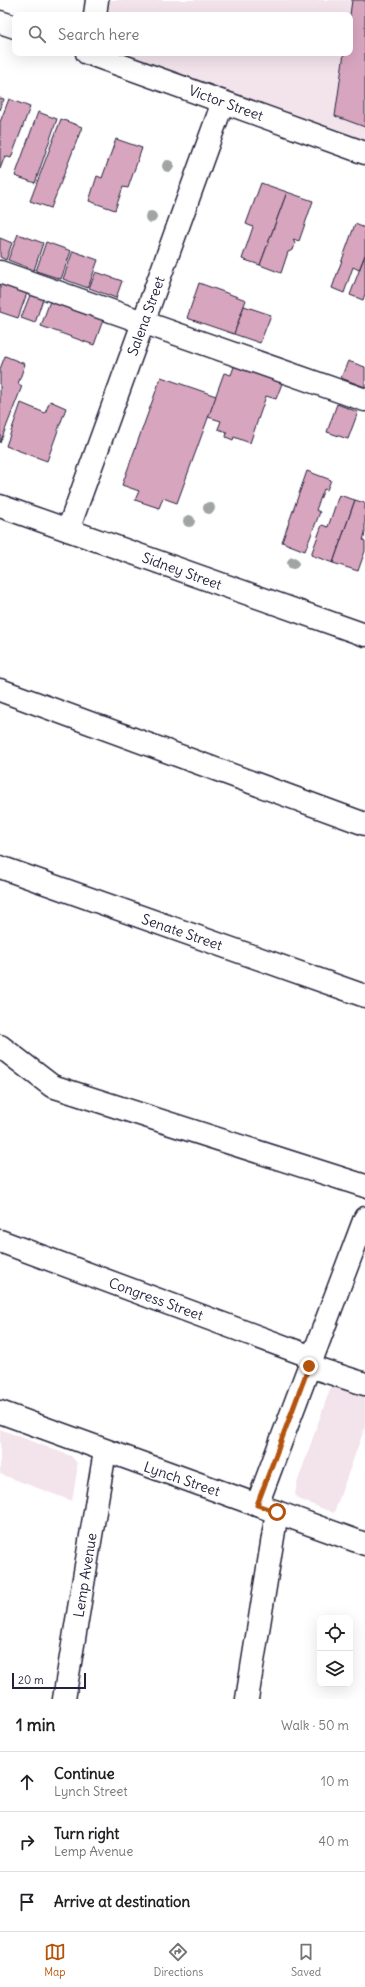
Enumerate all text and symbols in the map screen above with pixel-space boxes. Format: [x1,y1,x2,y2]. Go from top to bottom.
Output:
search box [12,12,353,56]
icon: search [26,23,48,45]
text: Search here [58,25,139,44]
street label: Victor Street [186,81,266,125]
street label: Salena Street [123,274,169,358]
street label: Sidney Street [140,548,225,594]
street label: Senate Street [139,910,225,954]
street label: Congress Street [106,1274,206,1325]
route end [300,1357,318,1375]
street label: Lynch Street [142,1458,223,1501]
route start [268,1503,286,1521]
street label: Lemp Avenue [69,1531,101,1619]
map controls [317,1615,353,1687]
button: locate [317,1615,353,1651]
button: layers [317,1651,353,1687]
scale bar [12,1671,86,1690]
text: 20 m [18,1673,44,1687]
text: 1 min [16,1714,55,1736]
text: Walk · 50 m [281,1717,349,1734]
text: Continue [54,1764,115,1783]
icon: ahead [16,1771,38,1793]
text: 10 m [321,1773,349,1790]
text: Lynch Street [54,1783,128,1800]
text: Turn right [54,1824,119,1843]
icon: right [16,1831,38,1853]
text: 40 m [318,1833,349,1850]
text: Lemp Avenue [54,1843,133,1860]
icon: arrive [16,1891,38,1913]
text: Arrive at destination [54,1892,190,1911]
tab: Map [44,1941,66,1979]
tab: Directions [154,1941,203,1979]
tab: Saved [291,1941,321,1979]

